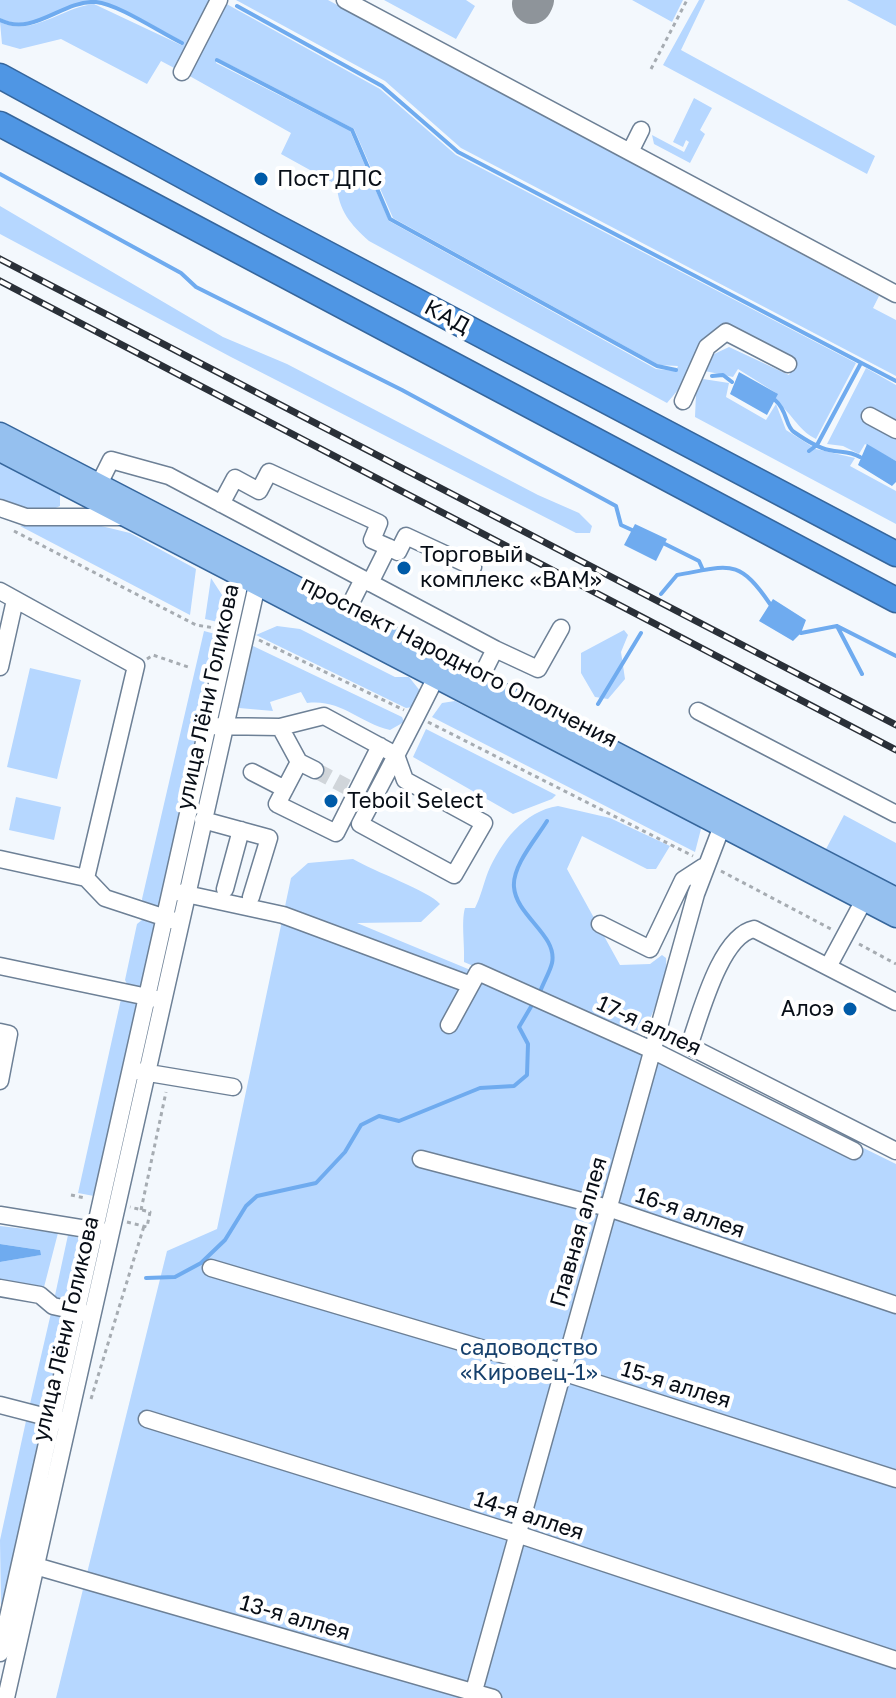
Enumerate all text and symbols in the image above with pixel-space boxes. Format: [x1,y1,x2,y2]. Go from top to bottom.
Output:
place label: Пост ДПС [277,166,382,192]
marker: Пост ДПС [252,170,270,188]
street label: КАД [420,294,474,340]
place label: Торговый комплекс «ВАМ» [420,542,602,594]
marker: Торговый комплекс «ВАМ» [395,559,413,577]
street label: проспект Народного Ополчения [297,571,621,753]
street label: улица Лёни Голикова [171,582,245,812]
place label: Teboil Select [347,788,484,814]
marker: Teboil Select [322,792,340,810]
street label: 17-я аллея [593,990,705,1062]
place label: Алоэ [781,996,834,1022]
marker: Алоэ [841,1000,859,1018]
street label: Главная аллея [545,1154,613,1310]
street label: 16-я аллея [632,1182,748,1244]
street label: улица Лёни Голикова [27,1214,105,1444]
park label: садоводство «Кировец-1» [460,1335,598,1386]
street label: 15-я аллея [618,1356,734,1414]
street label: 14-я аллея [471,1486,587,1546]
street label: 13-я аллея [237,1590,353,1646]

